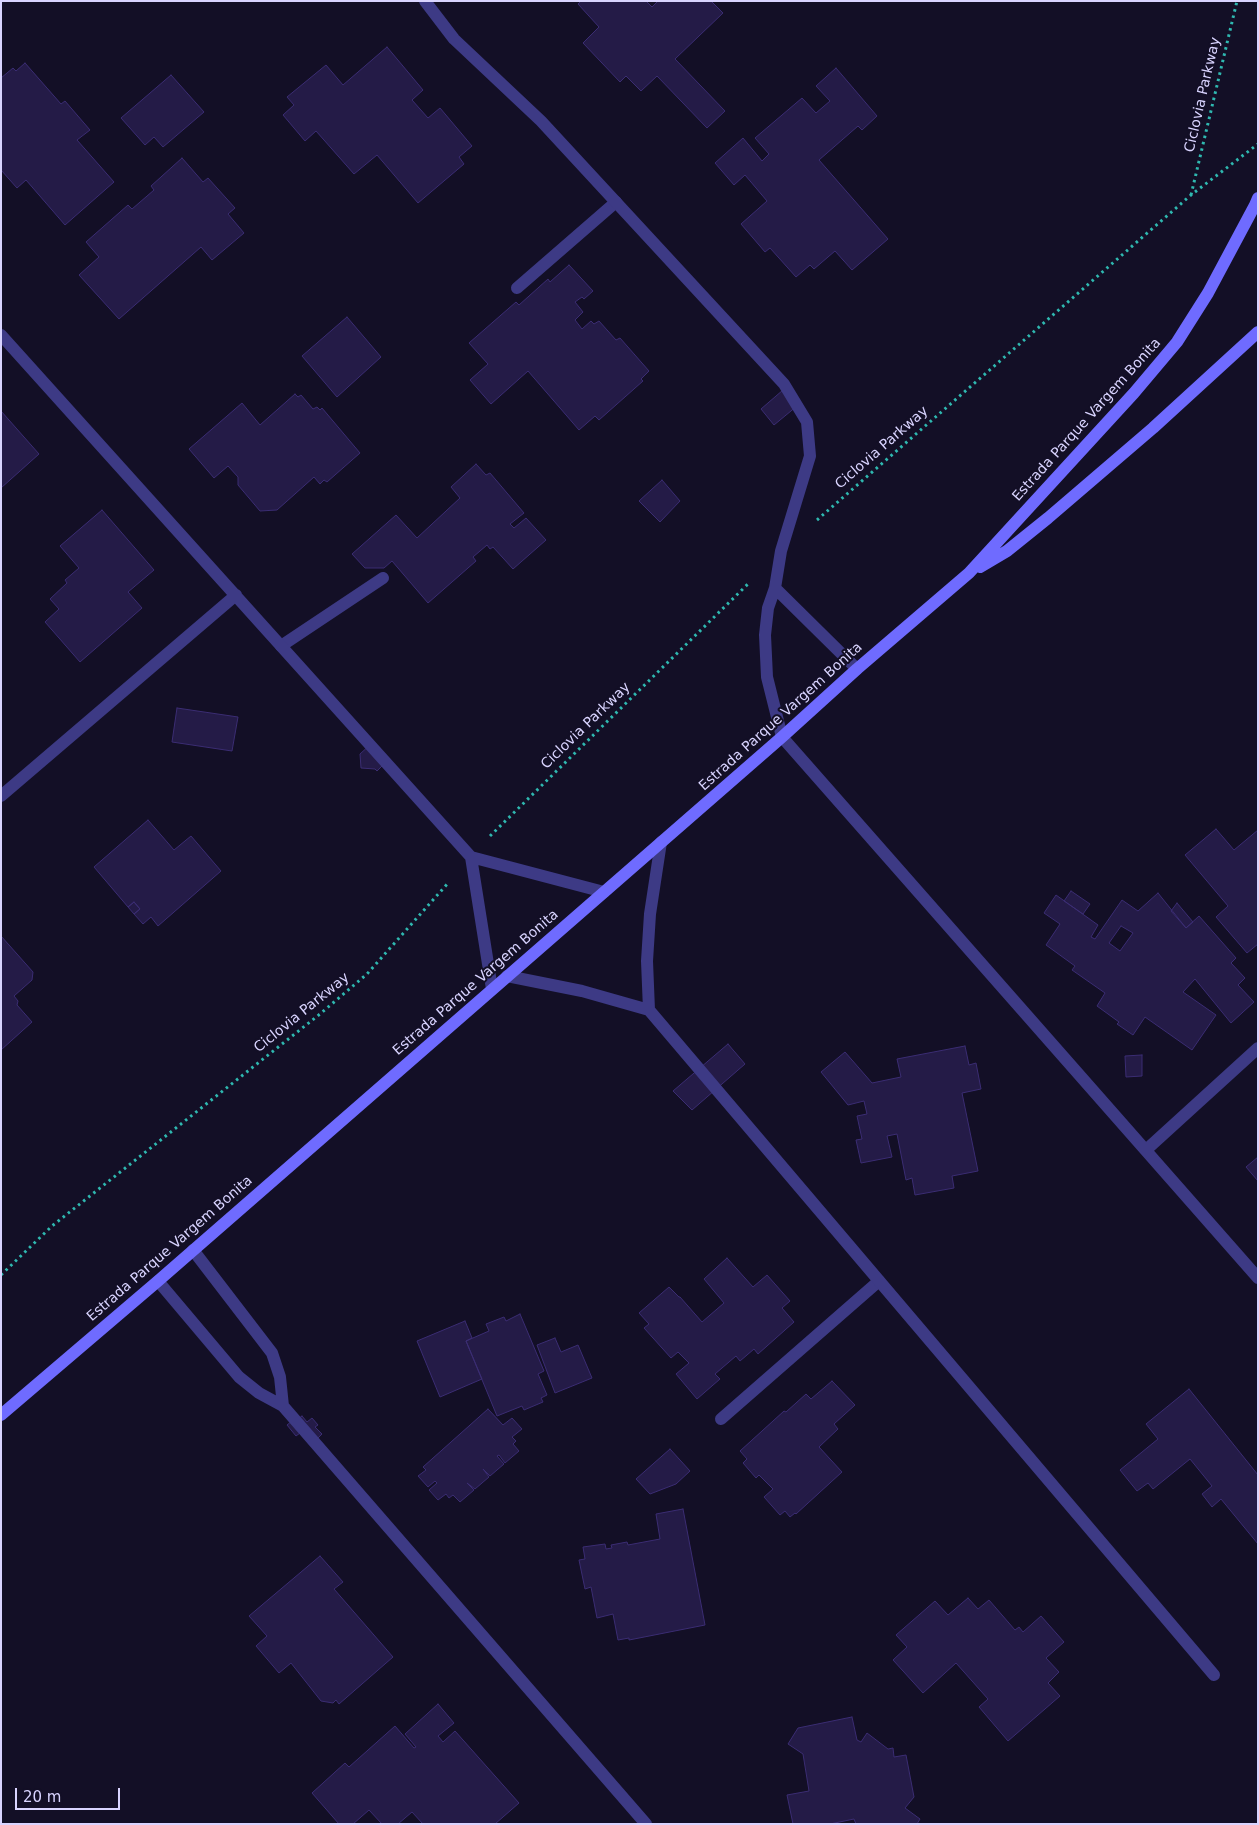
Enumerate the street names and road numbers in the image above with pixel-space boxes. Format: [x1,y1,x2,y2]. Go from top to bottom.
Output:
street label: Ciclovia Parkway [1182,36,1224,154]
street label: Estrada Parque Vargem Bonita [1009,335,1165,505]
street label: Ciclovia Parkway [832,403,932,493]
street label: Estrada Parque Vargem Bonita [696,639,866,795]
street label: Ciclovia Parkway [538,679,634,773]
street label: Estrada Parque Vargem Bonita [390,907,562,1059]
street label: Ciclovia Parkway [251,969,353,1057]
street label: Estrada Parque Vargem Bonita [84,1173,256,1325]

